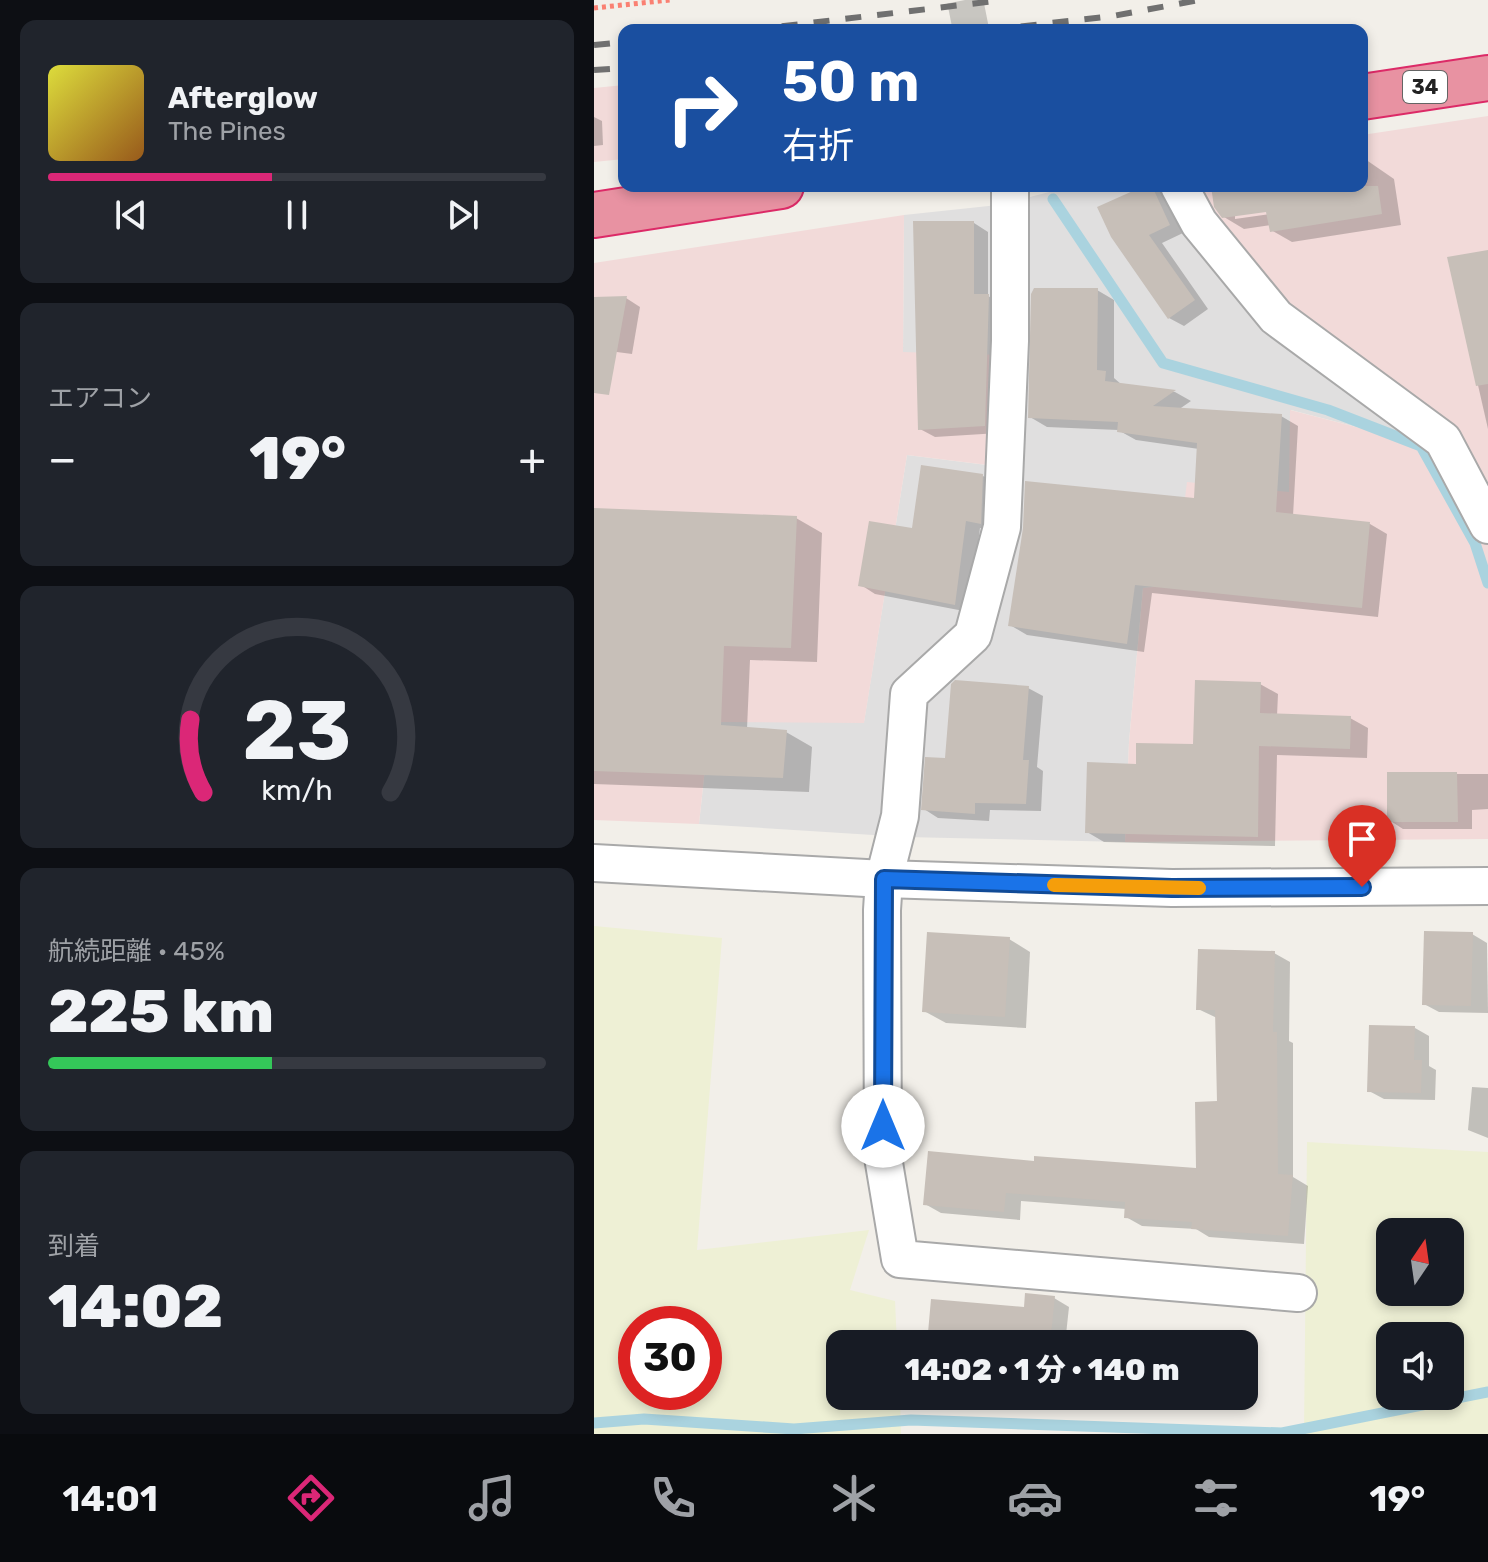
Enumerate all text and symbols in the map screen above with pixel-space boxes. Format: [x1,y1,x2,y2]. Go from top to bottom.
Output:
text: 50 m [782,49,919,115]
icon: right [650,56,754,160]
road number: 34 [1403,71,1447,103]
text: Afterglow [168,80,318,116]
text: The Pines [168,116,286,147]
text: 右折 [782,124,854,167]
icon: previous [109,193,153,237]
icon: pause [275,193,319,237]
icon: next [441,193,485,237]
text: エアコン [48,383,152,414]
text: 19° [249,423,346,494]
text: − [48,433,77,485]
text: + [519,433,546,485]
text: 23 [243,681,351,780]
text: km/h [261,773,333,807]
pin [1328,805,1396,887]
icon: arrive [1340,817,1384,861]
text: 航続距離 · 45% [48,936,225,967]
text: 225 km [48,976,274,1047]
position arrow [841,1084,925,1168]
north arrow [1376,1218,1464,1306]
map controls [1376,1218,1464,1410]
text: 到着 [48,1231,100,1262]
text: 14:02 [48,1271,223,1342]
speed limit sign: 30 [618,1306,722,1410]
button: sound [1376,1322,1464,1410]
text: 14:02 · 1 分 · 140 m [904,1352,1180,1388]
icon: directions [283,1470,339,1526]
icon: music [464,1470,520,1526]
icon: phone [645,1470,701,1526]
icon: climate [826,1470,882,1526]
icon: car [1007,1470,1063,1526]
icon: filters [1188,1470,1244,1526]
text: 14:01 [63,1477,158,1520]
text: 19° [1370,1477,1425,1520]

